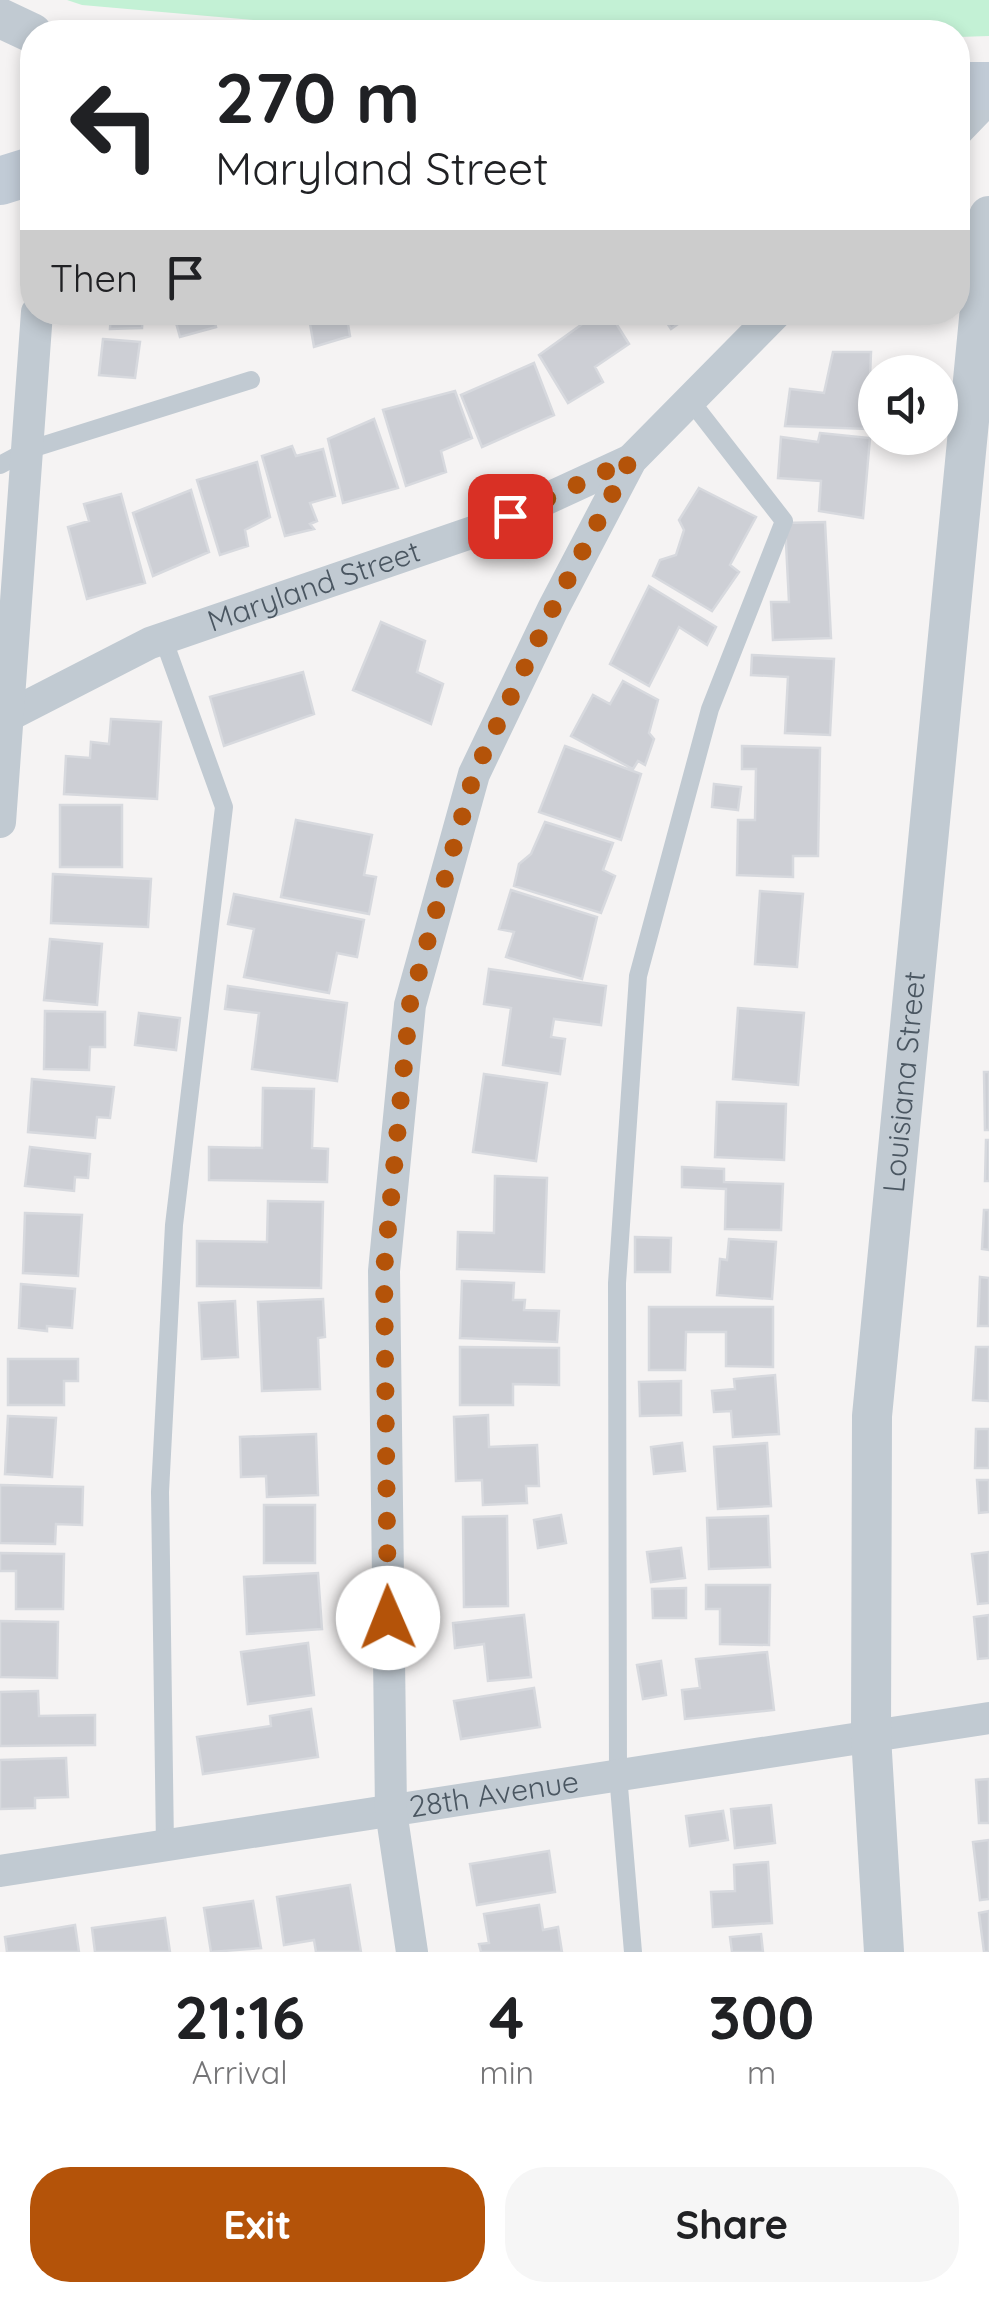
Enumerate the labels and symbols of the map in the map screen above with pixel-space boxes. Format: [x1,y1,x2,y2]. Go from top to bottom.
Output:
pin [468,474,553,559]
street label: Maryland Street [202,532,425,640]
street label: Louisiana Street [874,970,933,1194]
position arrow [336,1566,440,1670]
street label: 28th Avenue [407,1762,581,1825]

